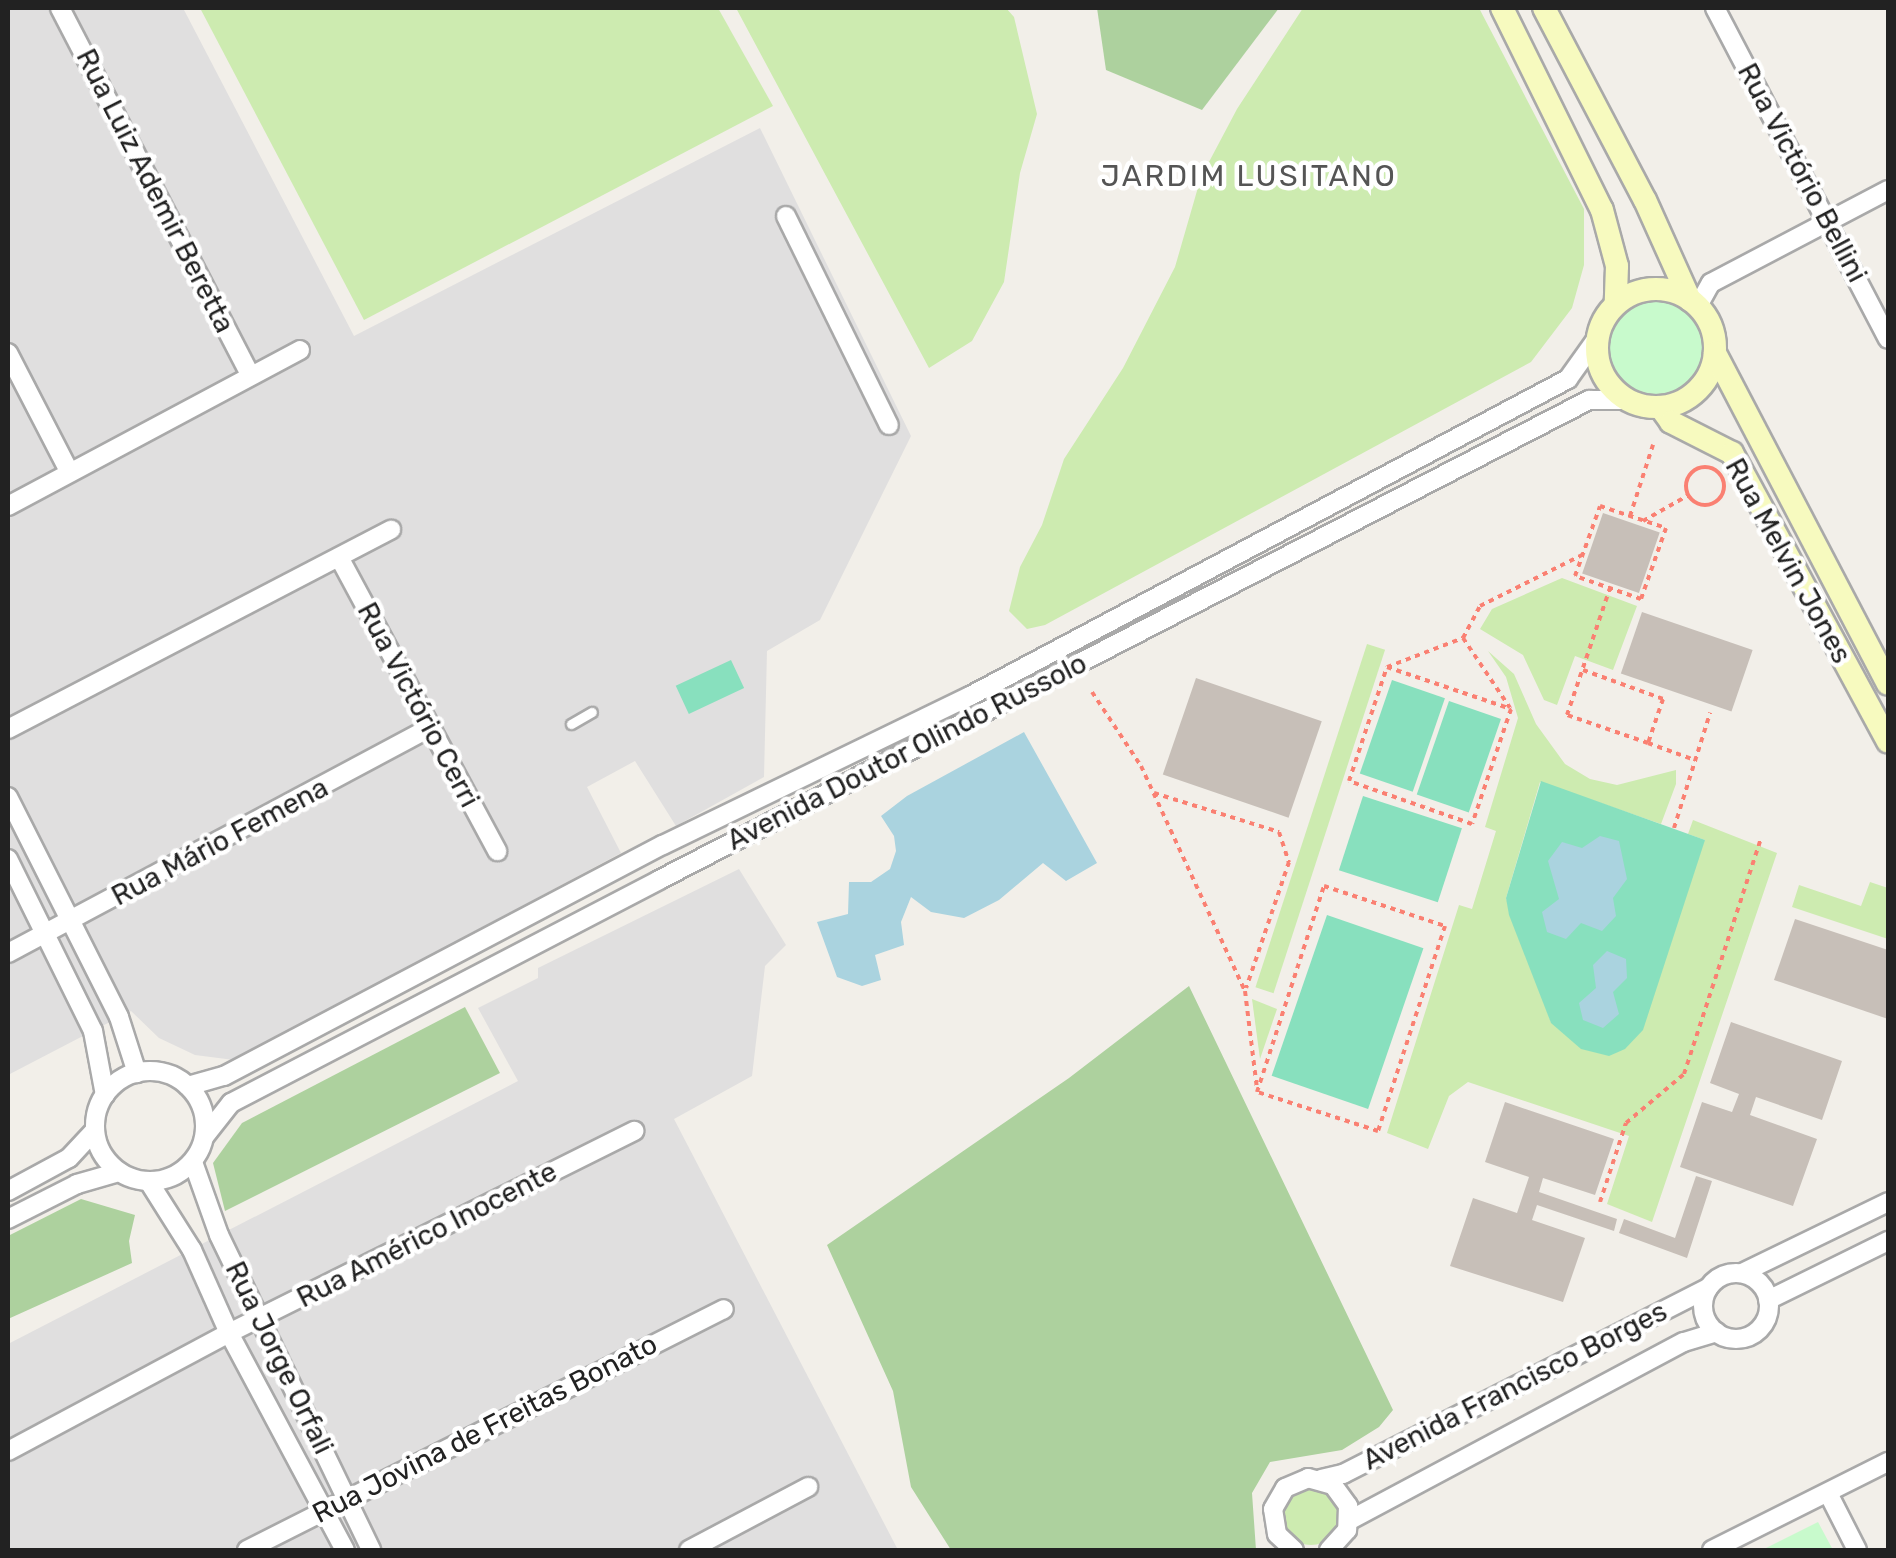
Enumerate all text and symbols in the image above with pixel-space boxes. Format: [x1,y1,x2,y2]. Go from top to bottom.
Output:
street label: Rua Luiz Ademir Beretta [68,43,242,339]
street label: Rua Victório Bellini [1730,57,1874,289]
district label: JARDIM LUSITANO [1101,158,1397,194]
street label: Rua Melvin Jones [1718,453,1858,669]
street label: Rua Victório Cerri [350,597,486,813]
street label: Avenida Doutor Olindo Russolo [721,646,1093,858]
street label: Rua Mário Femena [106,771,334,913]
street label: Rua Américo Inocente [291,1155,563,1315]
street label: Rua Jorge Orfali [218,1256,340,1460]
street label: Avenida Francisco Borges [1357,1295,1673,1477]
street label: Rua Jovina de Freitas Bonato [307,1327,663,1531]

